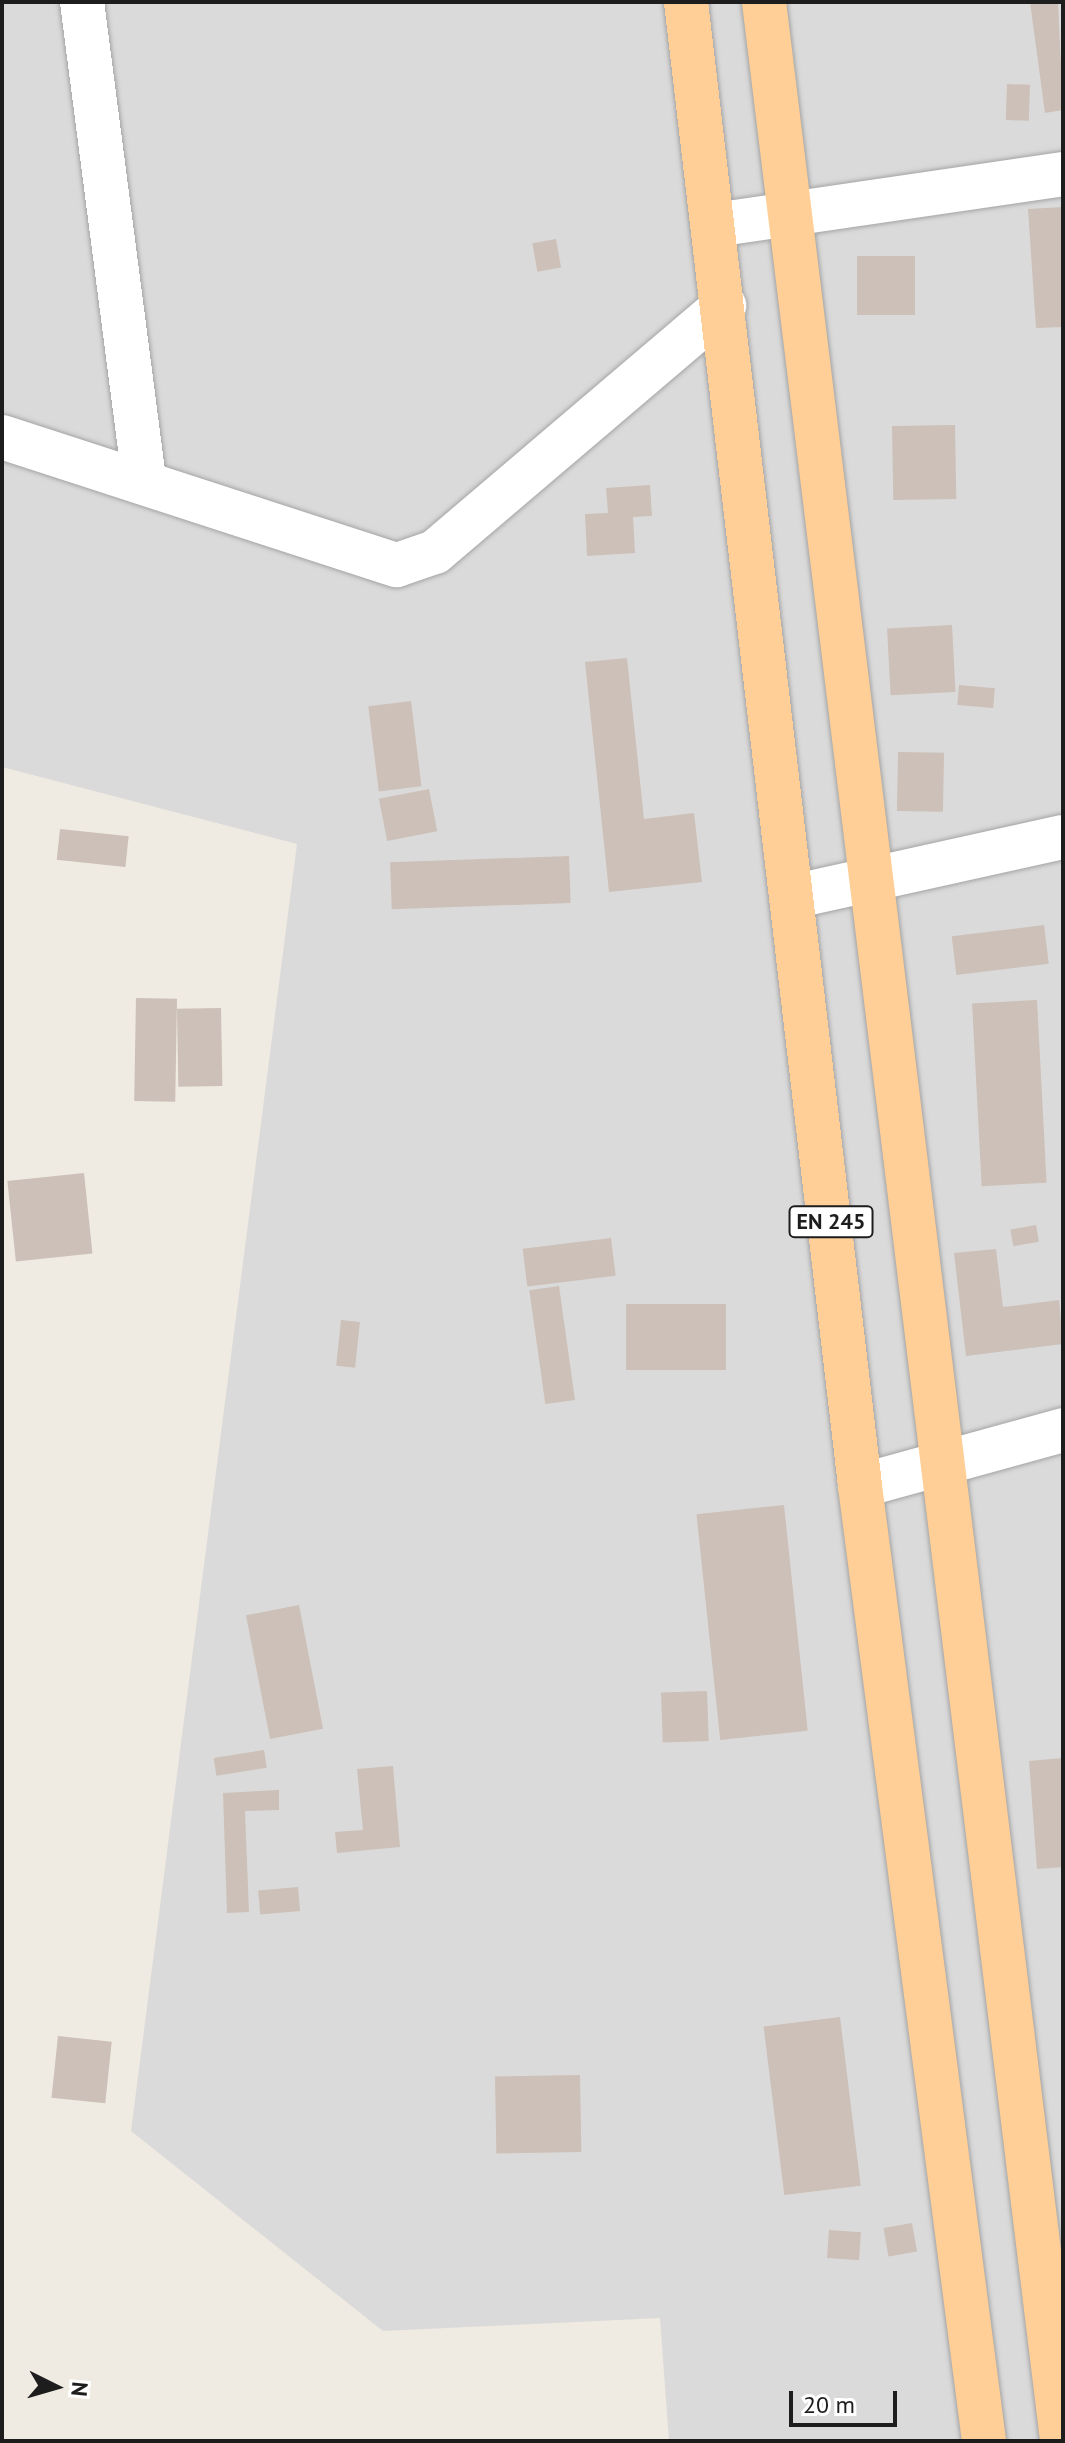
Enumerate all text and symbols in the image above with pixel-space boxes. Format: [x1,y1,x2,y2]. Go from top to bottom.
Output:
road number: EN 245 [787,1204,875,1240]
north arrow [16,2347,96,2427]
scale bar [793,2375,901,2425]
text: N [65,2381,94,2398]
text: 20 m [803,2389,855,2420]

